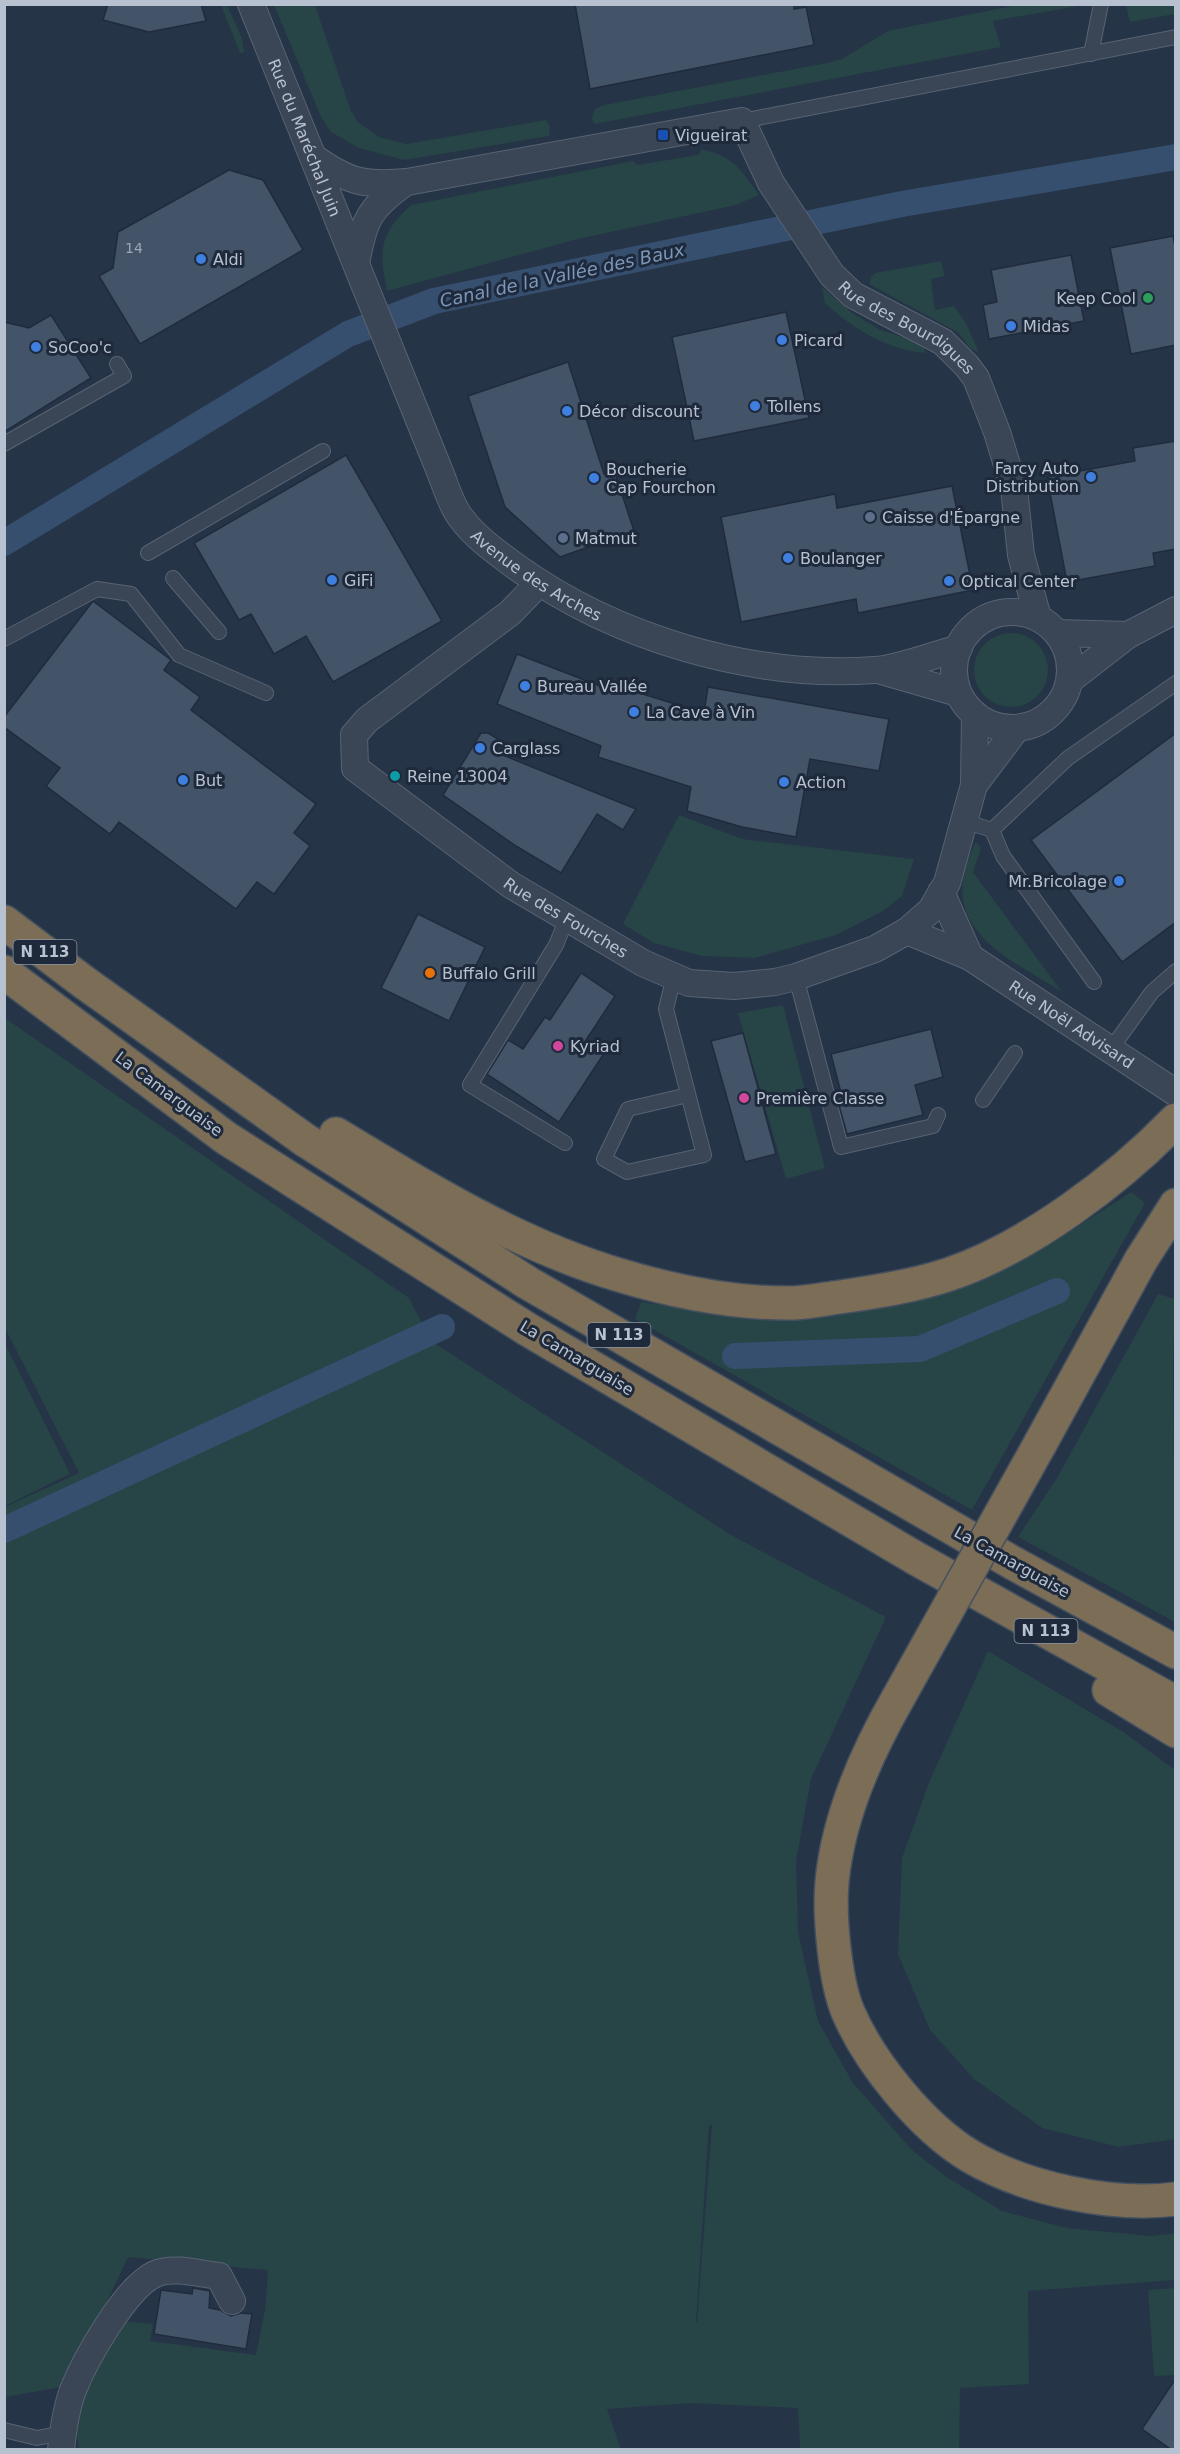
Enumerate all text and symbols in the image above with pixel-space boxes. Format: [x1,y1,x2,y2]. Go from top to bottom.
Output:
street label: Rue du Maréchal Juin [265,56,345,219]
place label: Vigueirat [675,126,747,145]
marker: Vigueirat [656,128,670,142]
water label: Canal de la Vallée des Baux [438,239,687,311]
house number: 14 [125,240,143,256]
place label: Aldi [213,250,243,269]
marker: Aldi [194,252,208,266]
street label: Rue des Bourdigues [835,277,979,378]
place label: Keep Cool [1056,289,1136,308]
marker: Keep Cool [1141,291,1155,305]
place label: Midas [1023,317,1070,336]
marker: Midas [1004,319,1018,333]
place label: Picard [794,331,843,350]
marker: Picard [775,333,789,347]
place label: SoCoo'c [48,338,112,357]
marker: SoCoo'c [29,340,43,354]
place label: Tollens [766,397,821,416]
marker: Tollens [748,399,762,413]
place label: Décor discount [579,402,700,421]
marker: Décor discount [560,404,574,418]
place label: Farcy Auto Distribution [986,459,1079,496]
place label: Boucherie Cap Fourchon [606,460,716,497]
marker: Farcy Auto Distribution [1084,470,1098,484]
marker: Boucherie Cap Fourchon [587,471,601,485]
place label: Caisse d'Épargne [882,508,1020,527]
marker: Caisse d'Épargne [863,510,877,524]
street label: Avenue des Arches [467,526,605,625]
place label: Matmut [575,529,637,548]
marker: Matmut [556,531,570,545]
place label: Boulanger [800,549,882,568]
marker: Boulanger [781,551,795,565]
place label: GiFi [344,571,373,590]
place label: Optical Center [961,572,1077,591]
marker: GiFi [325,573,339,587]
marker: Optical Center [942,574,956,588]
place label: Bureau Vallée [537,677,647,696]
marker: Bureau Vallée [518,679,532,693]
place label: La Cave à Vin [646,703,755,722]
marker: La Cave à Vin [627,705,641,719]
place label: Carglass [492,739,560,758]
marker: Carglass [473,741,487,755]
place label: Reine 13004 [407,767,508,786]
marker: Reine 13004 [388,769,402,783]
place label: But [195,771,222,790]
marker: But [176,773,190,787]
place label: Action [796,773,846,792]
marker: Action [777,775,791,789]
place label: Mr.Bricolage [1008,872,1107,891]
street label: Rue des Fourches [500,873,631,961]
marker: Mr.Bricolage [1112,874,1126,888]
road number: N 113 [14,940,76,964]
place label: Buffalo Grill [442,964,536,983]
marker: Buffalo Grill [423,966,437,980]
street label: Rue Noël Advisard [1006,976,1138,1072]
place label: Kyriad [570,1037,620,1056]
marker: Kyriad [551,1039,565,1053]
street label: La Camarguaise [112,1048,226,1140]
place label: Première Classe [756,1089,884,1108]
marker: Première Classe [737,1091,751,1105]
street label: La Camarguaise [517,1317,637,1399]
road number: N 113 [588,1323,650,1347]
street label: La Camarguaise [951,1522,1073,1602]
road number: N 113 [1014,1619,1078,1643]

